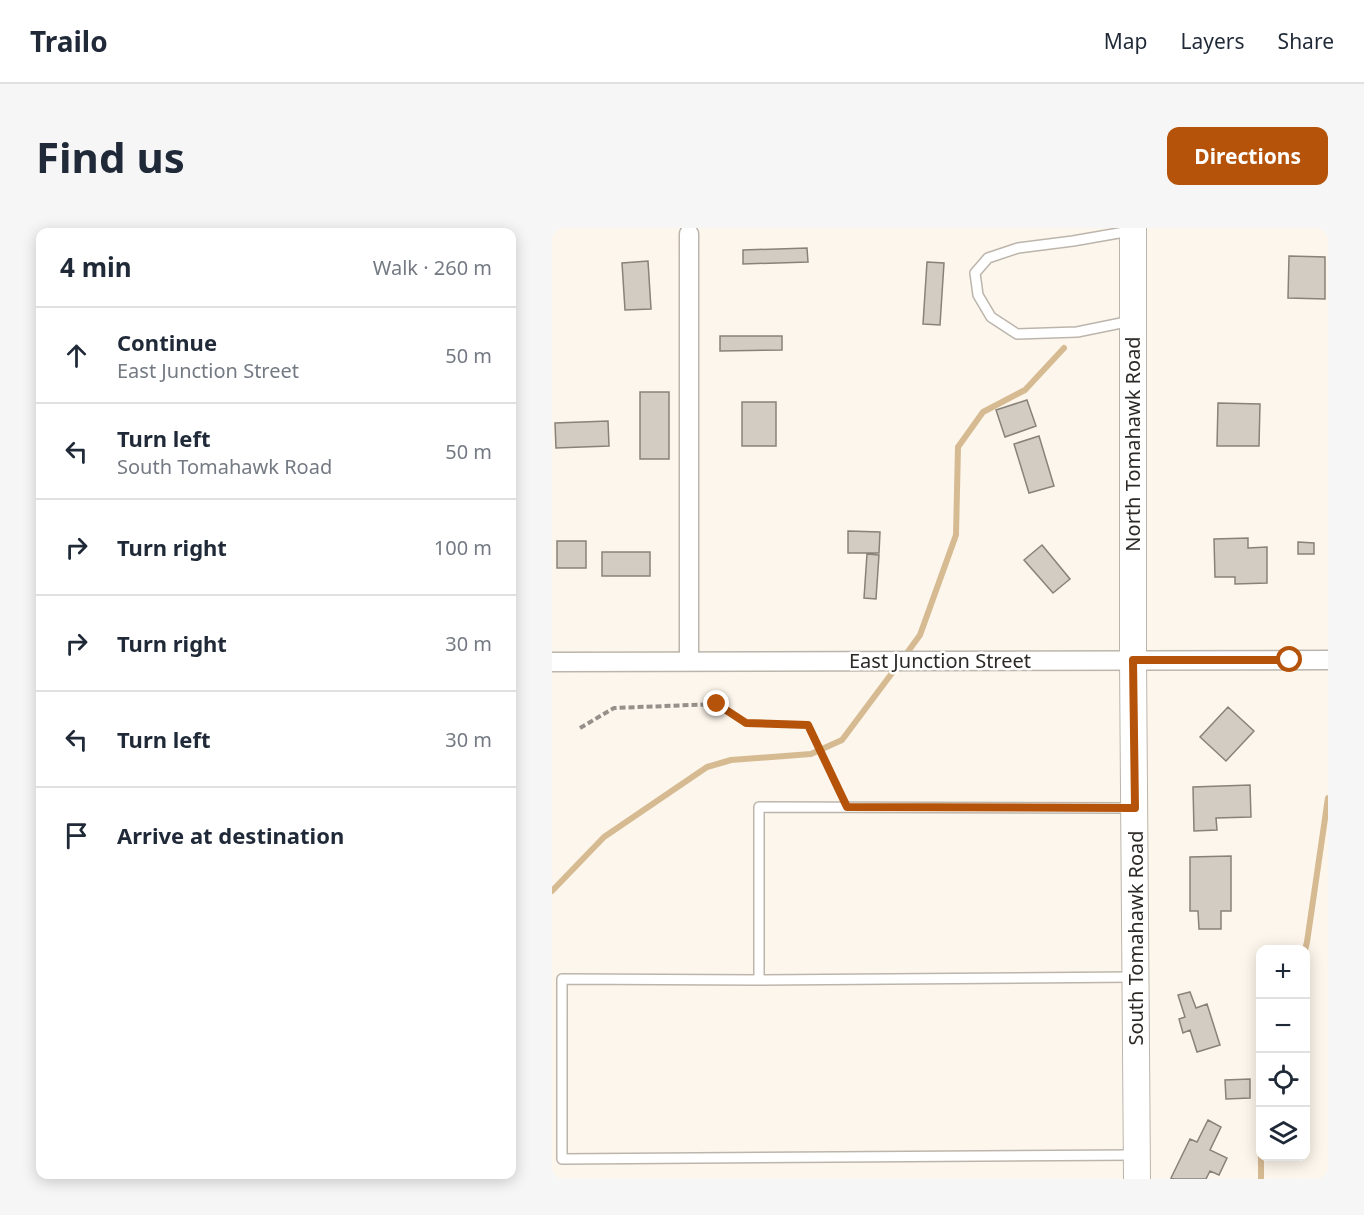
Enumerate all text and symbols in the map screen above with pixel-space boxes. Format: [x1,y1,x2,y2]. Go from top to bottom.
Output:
text: Trailo [30,22,108,60]
text: Map [1104,27,1148,55]
text: Layers [1181,27,1245,55]
text: Share [1278,27,1334,55]
button: Directions [1167,127,1328,185]
text: Find us [36,128,185,185]
text: 4 min [60,249,132,285]
text: Walk · 260 m [373,254,492,281]
text: Continue [117,327,217,357]
street label: North Tomahawk Road [1119,336,1146,552]
icon: ahead [60,339,93,372]
text: 50 m [445,342,492,369]
text: East Junction Street [117,357,299,384]
text: Turn left [117,423,211,453]
icon: left [60,435,93,468]
text: 50 m [445,438,492,465]
text: South Tomahawk Road [117,453,332,480]
icon: right [60,531,93,564]
text: Turn right [117,532,227,562]
text: 100 m [434,534,492,561]
icon: right [60,627,93,660]
text: Turn right [117,628,227,658]
text: 30 m [445,630,492,657]
route start [1276,646,1302,672]
street label: East Junction Street [849,647,1031,674]
route end [703,690,729,716]
icon: left [60,723,93,756]
text: Turn left [117,724,211,754]
text: 30 m [445,726,492,753]
icon: arrive [60,819,93,852]
text: Arrive at destination [117,820,344,850]
street label: South Tomahawk Road [1122,830,1149,1046]
map controls [1256,945,1310,1161]
button: + [1256,945,1310,999]
button: − [1256,999,1310,1053]
button: locate [1256,1053,1310,1107]
button: layers [1256,1107,1310,1161]

